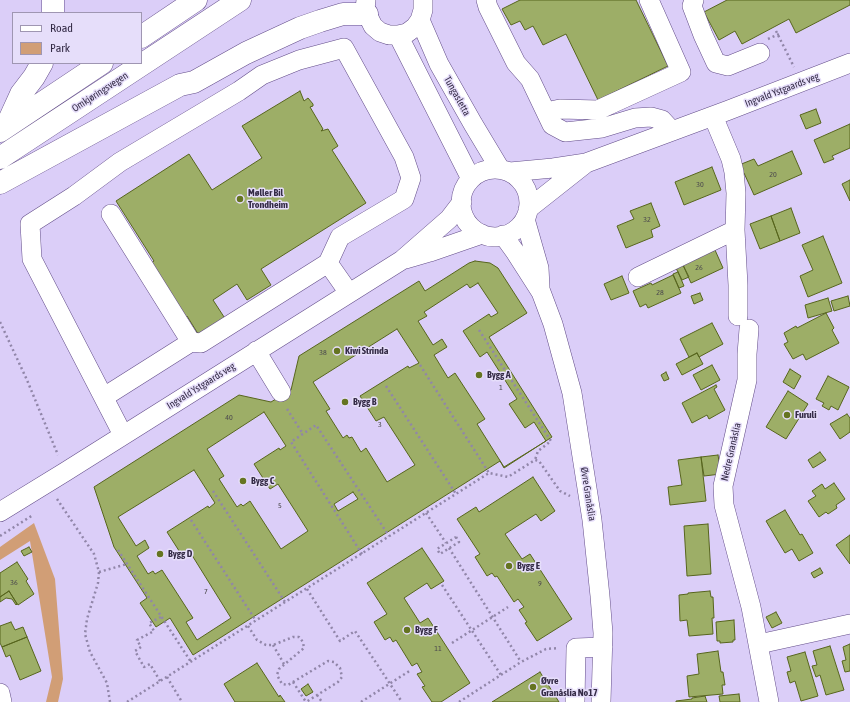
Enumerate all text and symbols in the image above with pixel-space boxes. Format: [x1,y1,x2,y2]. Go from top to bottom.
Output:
legend [12,12,142,64]
text: Road [50,21,73,35]
text: Park [50,41,70,55]
street label: Omkjøringsvegen [70,69,130,115]
street label: Ingvald Ystgaards veg [743,70,821,110]
street label: Tungasletta [441,74,473,118]
house number: 20 [769,169,777,179]
house number: 30 [696,179,704,189]
place label: Møller Bil Trondheim [248,187,288,210]
marker: Møller Bil Trondheim [235,194,245,204]
house number: 32 [643,214,651,224]
house number: 26 [695,262,703,272]
house number: 28 [656,287,664,297]
place label: Kiwi Strinda [345,345,388,357]
marker: Kiwi Strinda [332,346,342,356]
house number: 38 [319,347,327,357]
street label: Ingvald Ystgaards veg [165,360,237,412]
place label: Bygg A [487,369,511,381]
marker: Bygg A [474,370,484,380]
house number: 1 [499,382,503,392]
place label: Bygg B [353,396,376,408]
marker: Bygg B [340,397,350,407]
place label: Furuli [795,409,816,421]
marker: Furuli [782,410,792,420]
house number: 40 [225,412,233,422]
house number: 3 [378,419,382,429]
street label: Nedre Granåslia [718,422,744,482]
street label: Øvre Granåslia [578,466,598,522]
place label: Bygg C [251,475,274,487]
marker: Bygg C [238,476,248,486]
house number: 5 [278,500,282,510]
place label: Bygg D [168,548,192,560]
marker: Bygg D [155,549,165,559]
place label: Bygg E [517,560,540,572]
marker: Bygg E [504,561,514,571]
house number: 36 [10,577,18,587]
house number: 9 [538,578,542,588]
house number: 7 [204,586,208,596]
place label: Bygg F [415,624,438,636]
marker: Bygg F [402,625,412,635]
house number: 11 [434,643,442,653]
place label: Øvre Granåslia No17 [541,675,598,698]
marker: Øvre Granåslia No17 [528,682,538,692]

